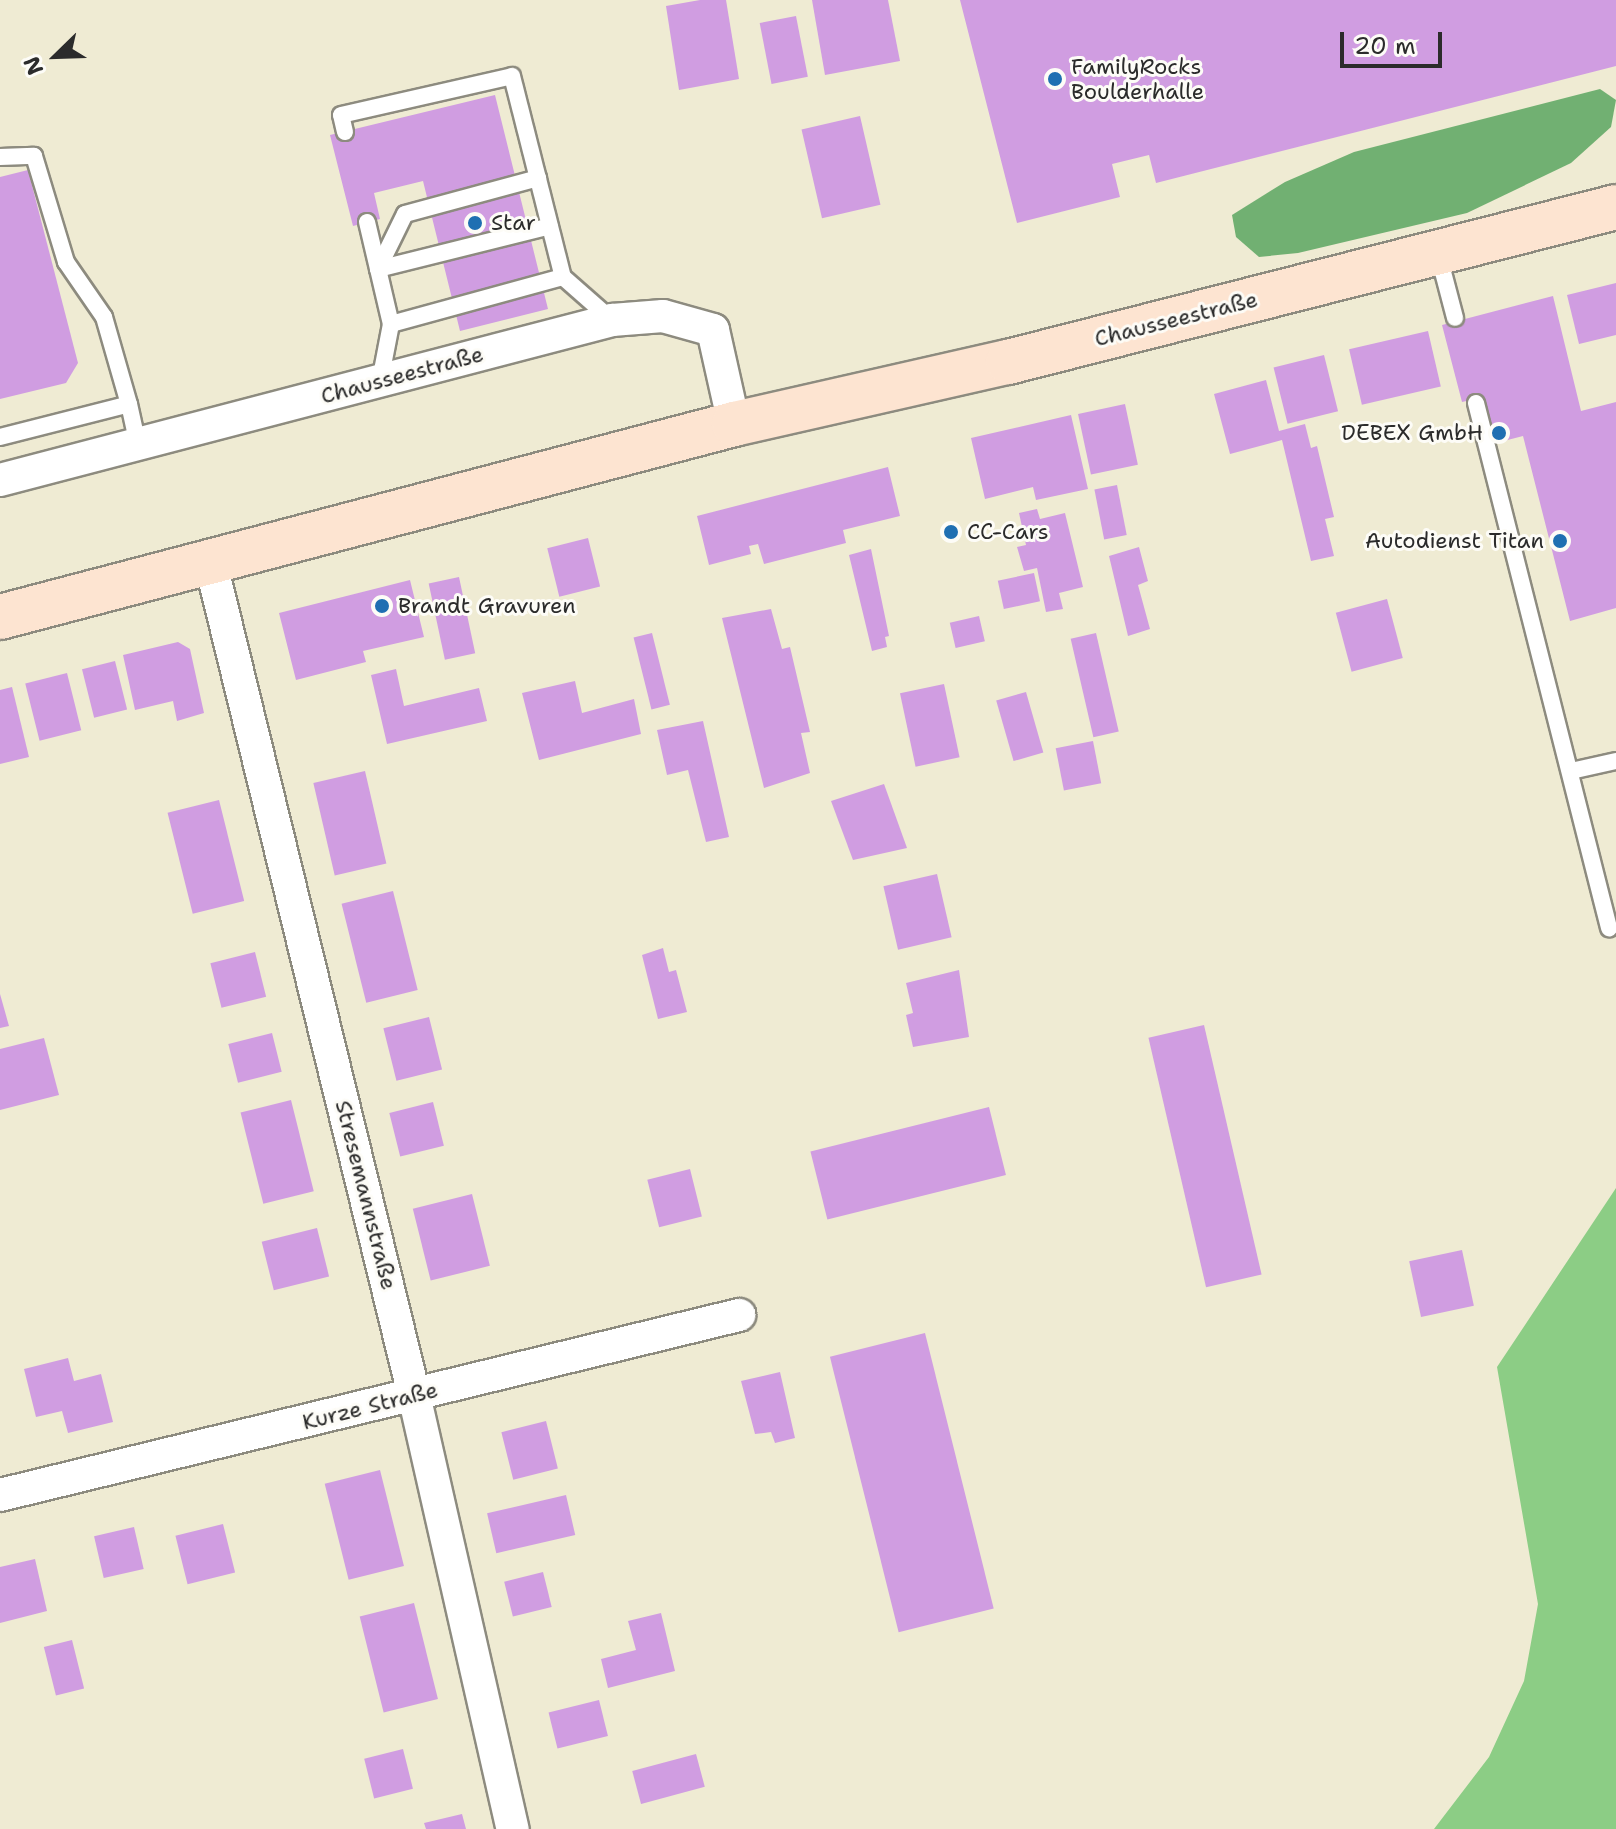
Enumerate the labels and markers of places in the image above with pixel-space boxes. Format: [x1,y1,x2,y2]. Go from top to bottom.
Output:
place label: FamilyRocks Boulderhalle [1071,53,1204,104]
marker: FamilyRocks Boulderhalle [1046,70,1064,88]
place label: Star [491,210,536,236]
marker: Star [466,214,484,232]
place label: DEBEX GmbH [1341,420,1483,446]
marker: DEBEX GmbH [1490,424,1508,442]
place label: CC-Cars [967,519,1049,545]
marker: CC-Cars [942,523,960,541]
place label: Autodienst Titan [1365,528,1544,554]
marker: Autodienst Titan [1551,532,1569,550]
place label: Brandt Gravuren [398,593,576,619]
marker: Brandt Gravuren [373,597,391,615]

